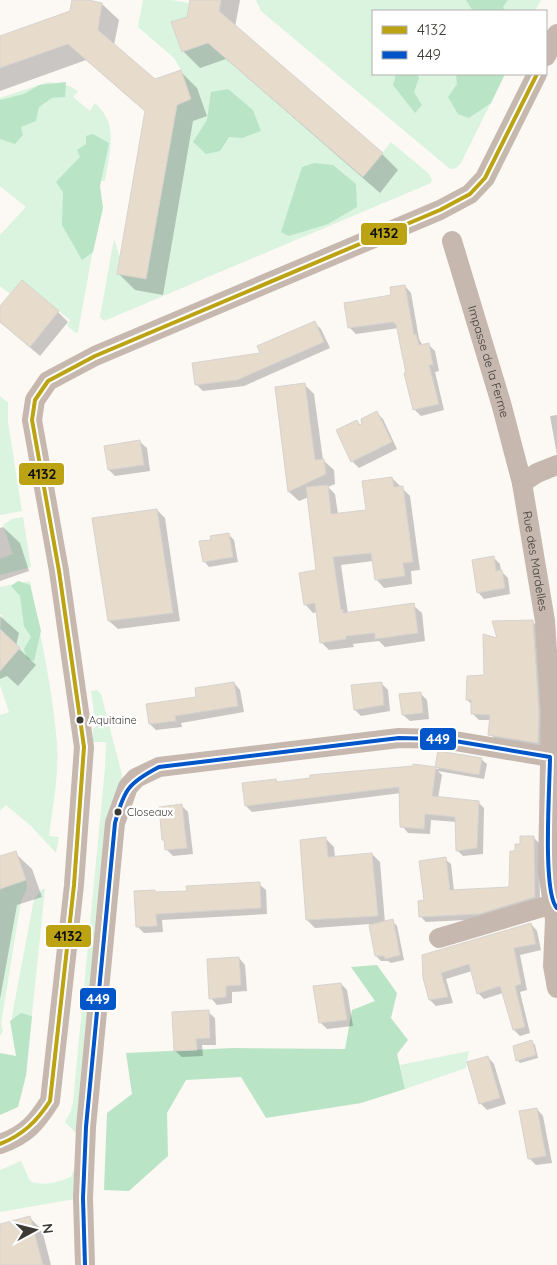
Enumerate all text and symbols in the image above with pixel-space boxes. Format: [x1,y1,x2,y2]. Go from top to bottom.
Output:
legend [372,10,547,75]
text: 4132 [417,20,447,39]
text: 449 [417,45,441,64]
line badge: 4132 [360,222,408,246]
text: 4132 [370,224,398,242]
street label: Impasse de la Ferme [465,304,513,419]
line badge: 4132 [18,462,65,486]
text: 4132 [28,465,56,483]
street label: Rue des Mardelles [520,510,551,612]
place label: Aquitaine [89,713,137,727]
marker: Aquitaine [75,715,85,725]
line badge: 449 [419,727,457,751]
text: 449 [426,730,450,748]
place label: Closeaux [127,805,173,819]
marker: Closeaux [113,807,123,817]
line badge: 4132 [45,924,92,948]
text: 4132 [54,927,82,945]
line badge: 449 [79,987,117,1011]
text: 449 [86,990,110,1008]
north arrow [10,1205,60,1255]
text: N [38,1222,57,1235]

